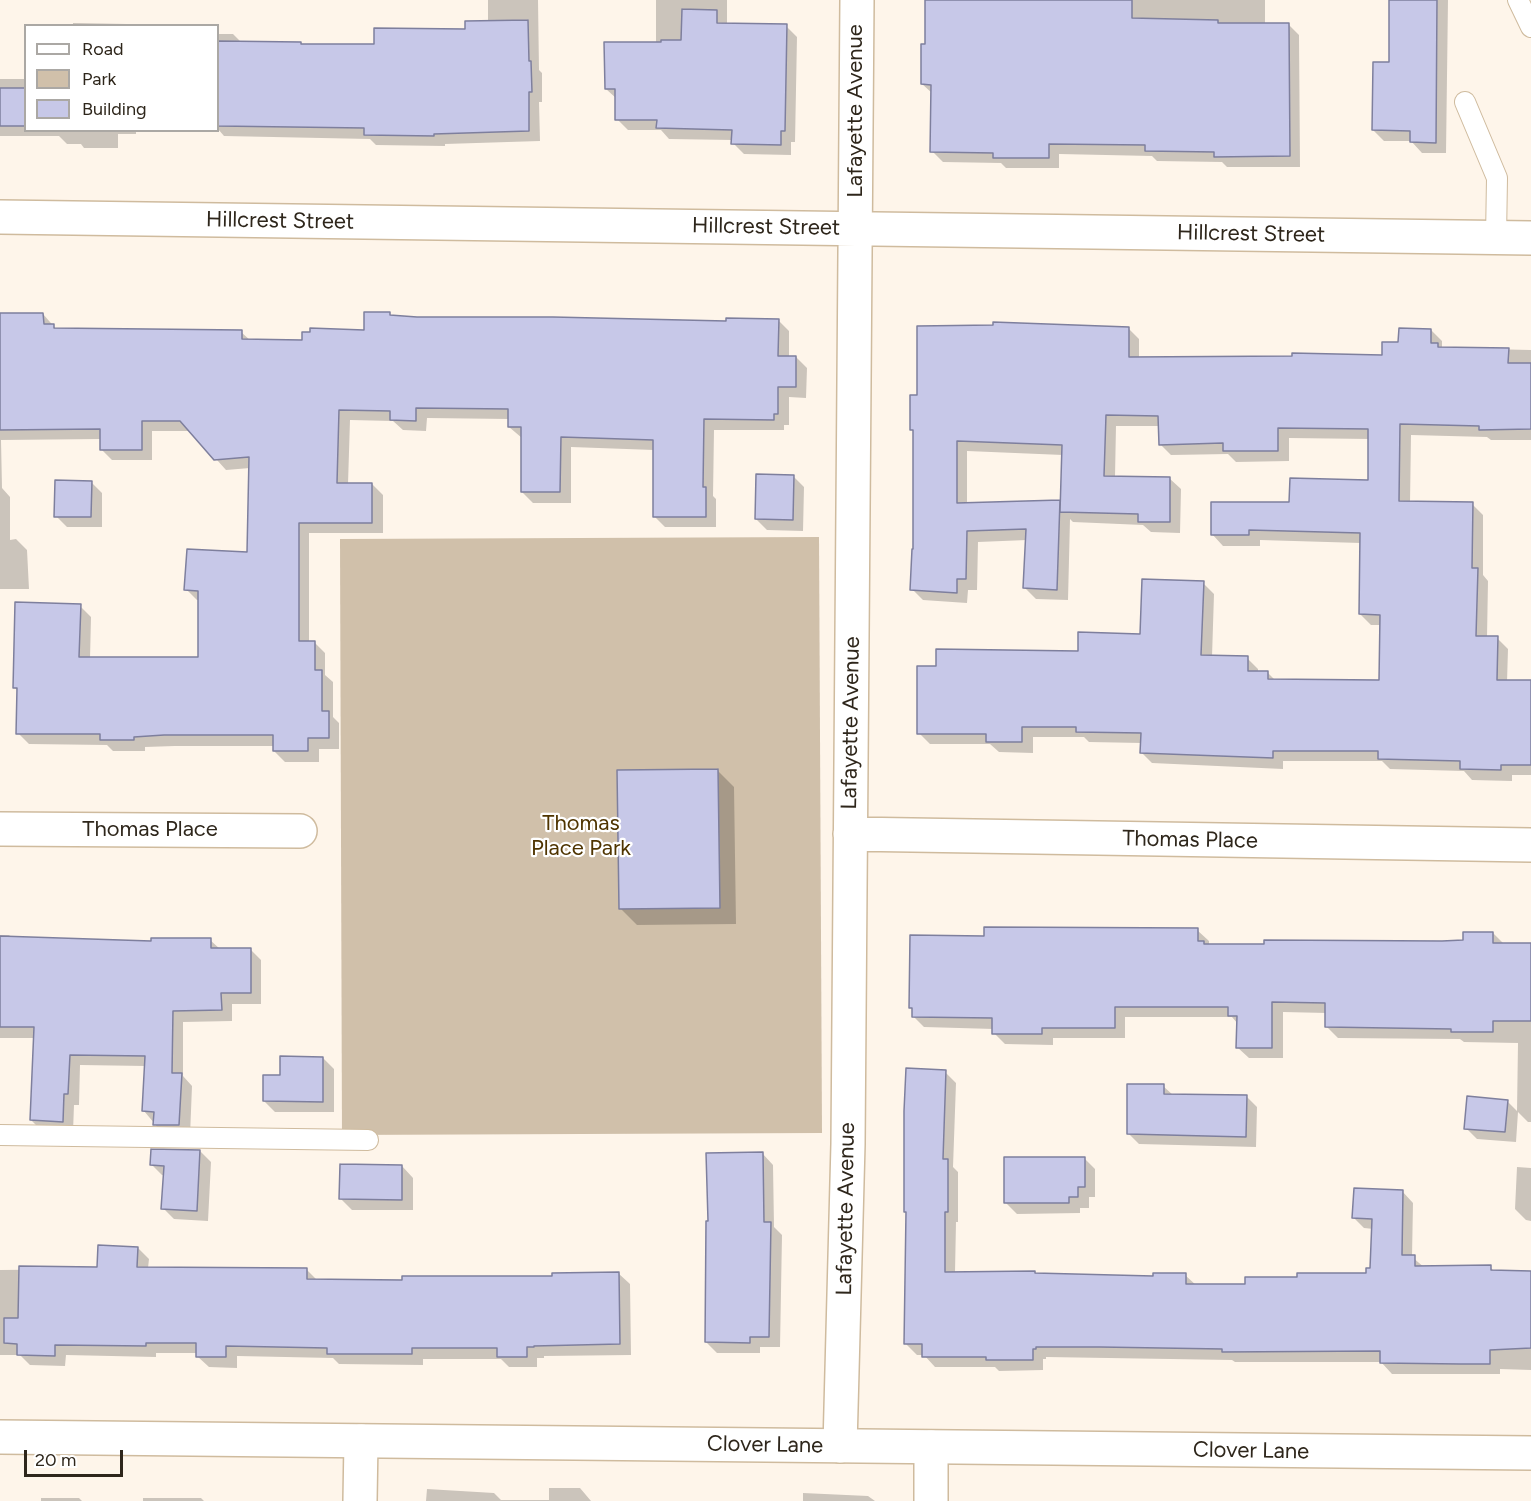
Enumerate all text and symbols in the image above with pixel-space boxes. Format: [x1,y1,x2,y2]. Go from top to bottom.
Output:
legend [24,24,219,132]
street label: Lafayette Avenue [843,24,869,198]
text: Road [82,38,123,60]
text: Park [82,68,116,90]
text: Building [82,98,147,120]
street label: Hillcrest Street [206,207,354,235]
street label: Hillcrest Street [692,213,840,241]
street label: Hillcrest Street [1177,220,1325,248]
street label: Lafayette Avenue [836,636,866,810]
park label: Thomas Place Park [531,811,631,862]
street label: Thomas Place [82,817,218,843]
street label: Thomas Place [1122,826,1258,854]
street label: Lafayette Avenue [831,1122,861,1296]
street label: Clover Lane [707,1431,823,1459]
street label: Clover Lane [1193,1437,1309,1465]
scale bar [27,1438,126,1476]
text: 20 m [35,1449,76,1471]

